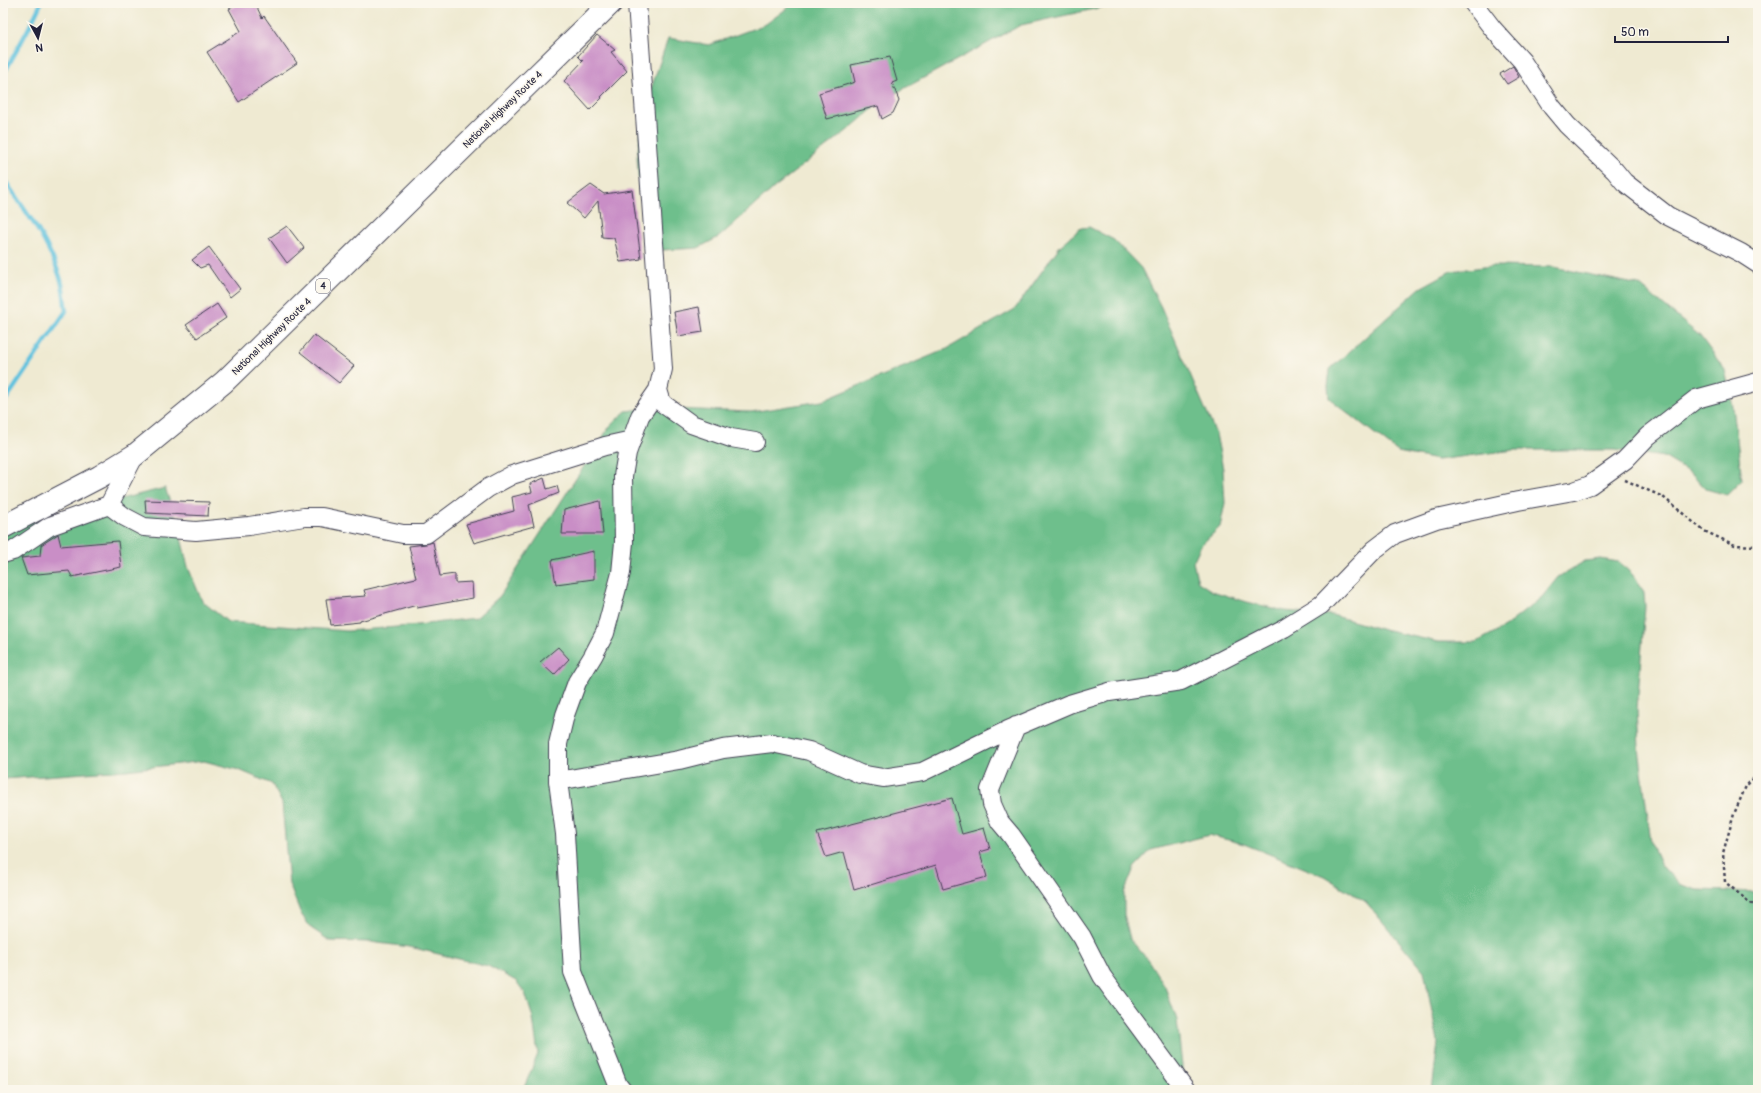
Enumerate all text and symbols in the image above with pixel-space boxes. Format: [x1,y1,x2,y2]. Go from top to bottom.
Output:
north arrow [18,18,58,58]
scale bar [1615,18,1728,44]
text: 50 m [1621,25,1649,40]
text: N [34,41,44,54]
street label: National Highway Route 4 [460,68,545,151]
road number: 4 [316,279,330,293]
street label: National Highway Route 4 [229,295,314,378]

